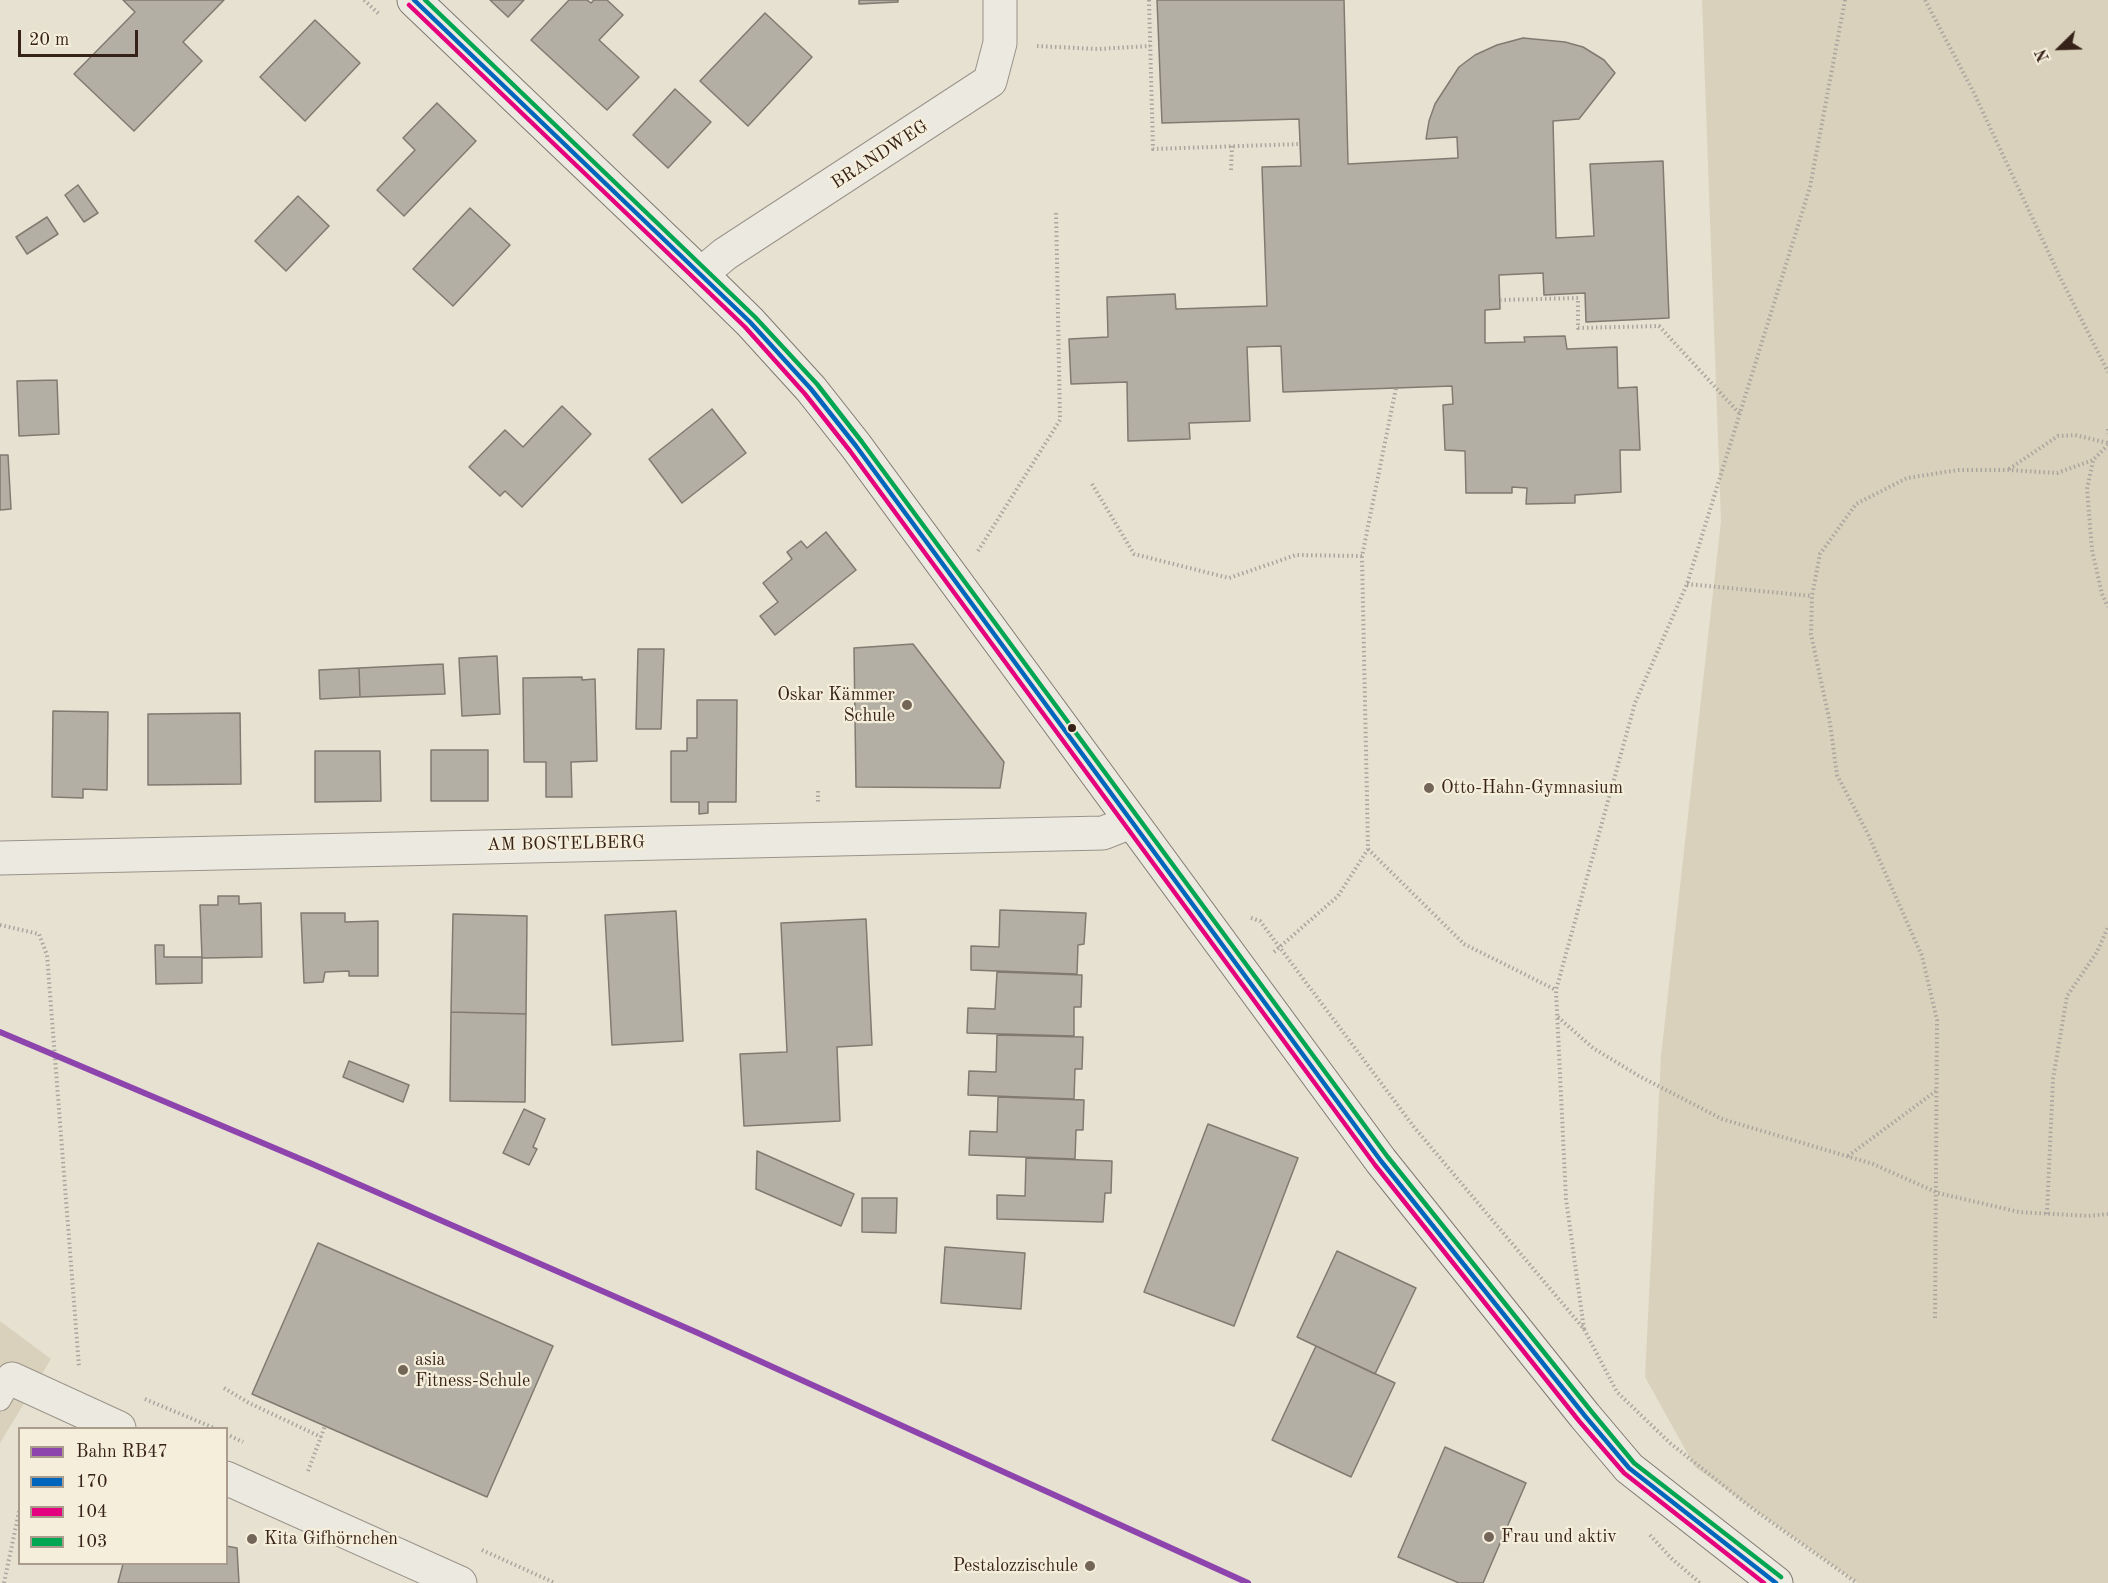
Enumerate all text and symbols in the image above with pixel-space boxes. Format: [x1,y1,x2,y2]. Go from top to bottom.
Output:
scale bar [21,18,141,56]
north arrow [2030,18,2090,78]
text: 20 m [29,31,69,49]
text: N [2034,46,2053,64]
street label: BRANDWEG [828,116,932,194]
place label: Oskar Kämmer Schule [777,684,895,726]
marker: Oskar Kämmer Schule [900,698,914,712]
unlabelled marker [1066,722,1078,734]
place label: Otto-Hahn-Gymnasium [1441,777,1623,799]
marker: Otto-Hahn-Gymnasium [1422,781,1436,795]
street label: AM BOSTELBERG [487,832,645,856]
place label: asia Fitness-Schule [415,1349,530,1392]
marker: asia Fitness-Schule [396,1363,410,1377]
legend [18,1427,228,1565]
text: Bahn RB47 [76,1443,168,1461]
text: 170 [76,1473,107,1491]
text: 104 [76,1503,107,1521]
place label: Frau und aktiv [1501,1526,1617,1548]
place label: Kita Gifhörnchen [264,1528,398,1550]
marker: Frau und aktiv [1482,1530,1496,1544]
marker: Kita Gifhörnchen [245,1532,259,1546]
text: 103 [76,1533,107,1551]
place label: Pestalozzischule [953,1555,1078,1577]
marker: Pestalozzischule [1083,1559,1097,1573]

